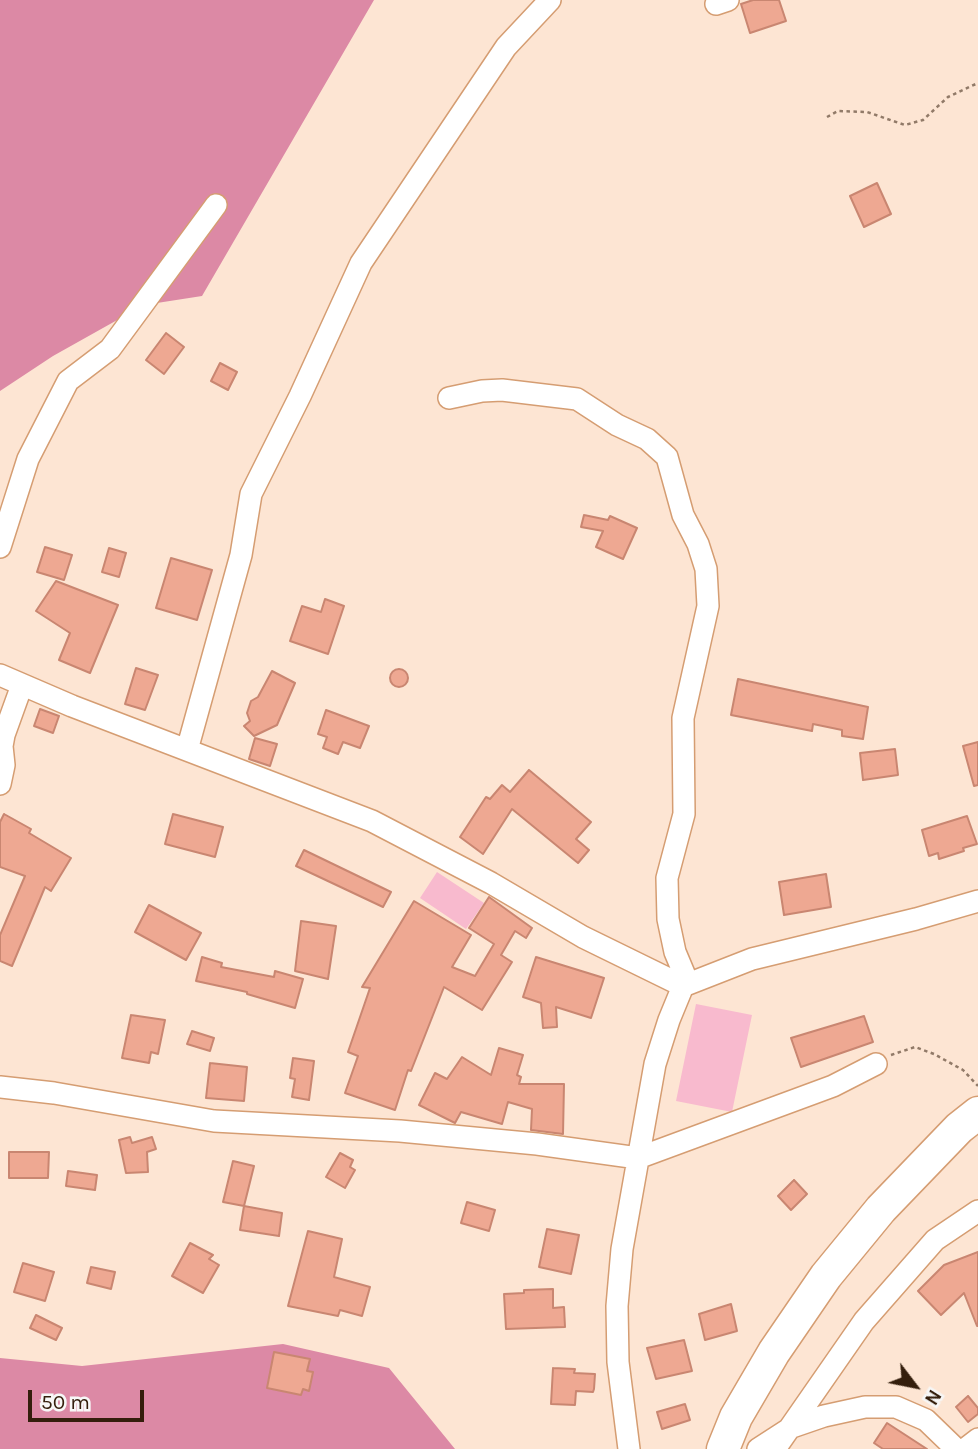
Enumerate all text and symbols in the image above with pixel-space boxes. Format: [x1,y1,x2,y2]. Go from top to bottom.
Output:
north arrow [880,1351,950,1421]
scale bar [32,1376,147,1420]
text: N [920,1386,946,1409]
text: 50 m [41,1390,90,1414]

